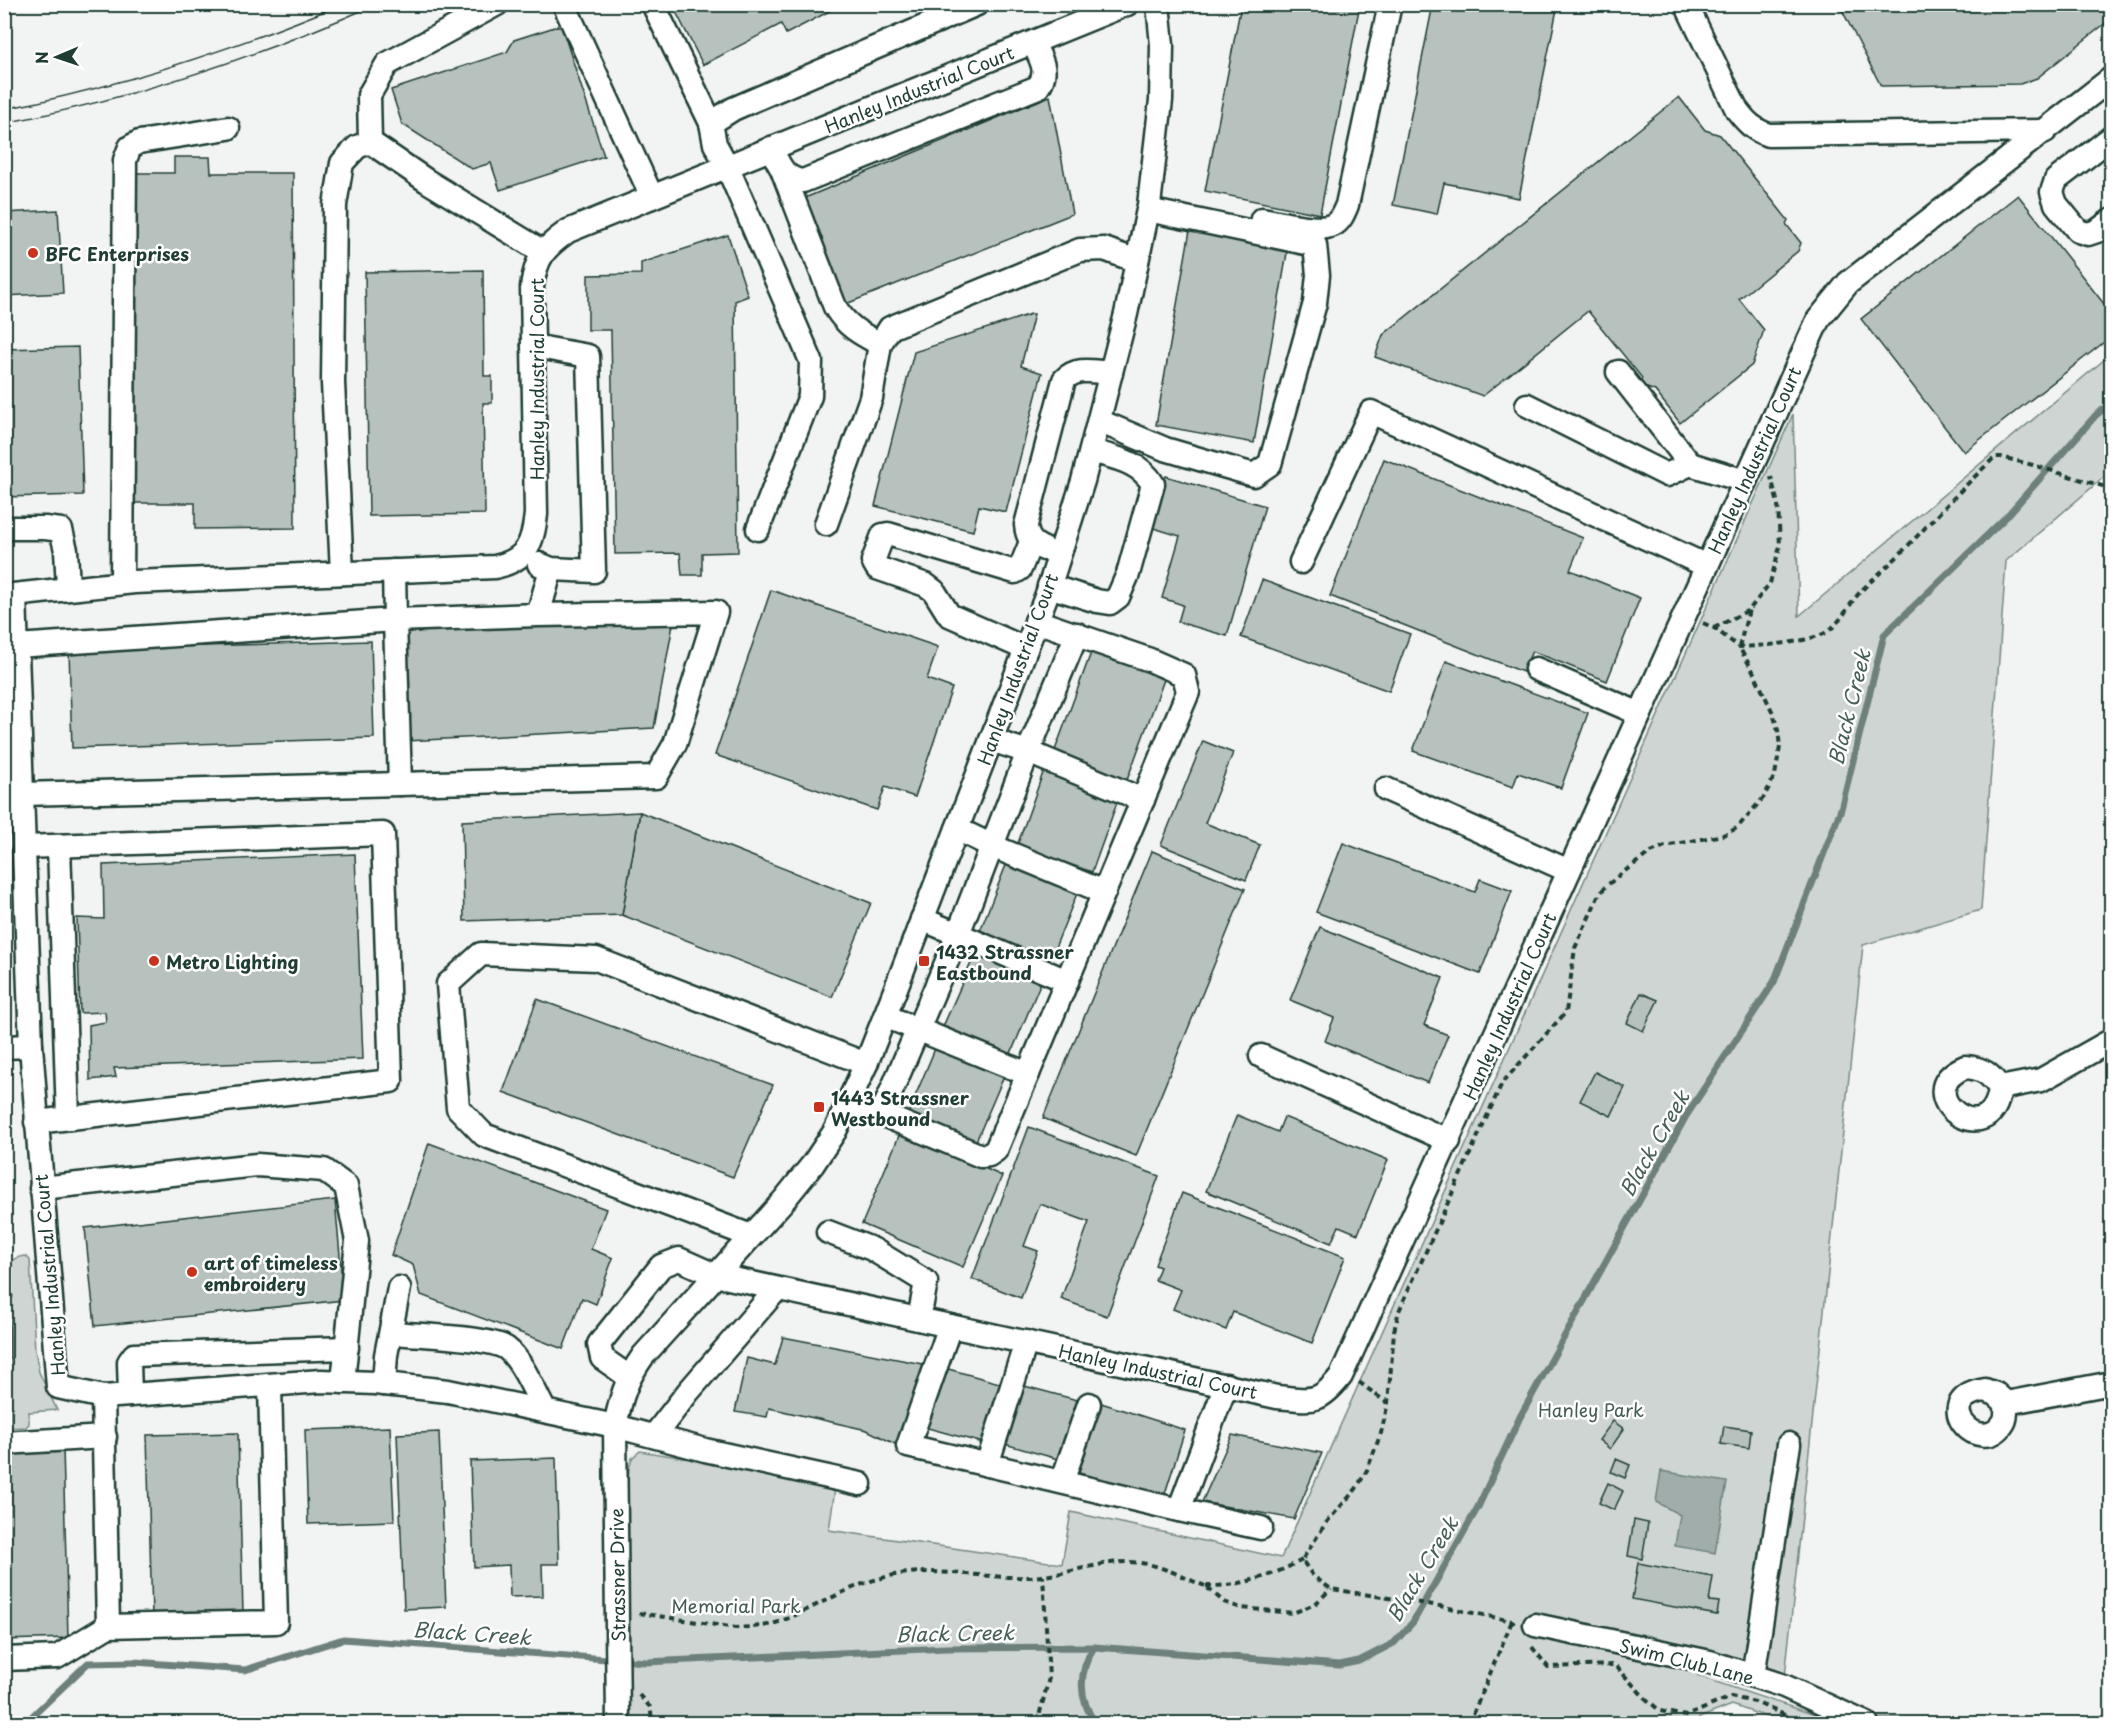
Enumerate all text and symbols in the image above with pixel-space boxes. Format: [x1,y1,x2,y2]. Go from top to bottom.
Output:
north arrow [27,27,87,87]
street label: Hanley Industrial Court [820,39,1018,139]
text: N [29,51,53,64]
place label: BFC Enterprises [45,240,189,267]
marker: BFC Enterprises [26,246,40,260]
street label: Hanley Industrial Court [523,278,550,480]
street label: Hanley Industrial Court [1701,362,1807,558]
street label: Hanley Industrial Court [970,569,1064,769]
water label: Black Creek [1820,645,1878,768]
street label: Hanley Industrial Court [1456,908,1562,1104]
place label: 1432 Strassner Eastbound [936,938,1075,986]
place label: Metro Lighting [166,948,298,975]
marker: Metro Lighting [147,954,161,968]
marker: 1432 Strassner Eastbound [917,954,931,968]
place label: 1443 Strassner Westbound [831,1084,970,1132]
water label: Black Creek [1611,1084,1697,1202]
marker: 1443 Strassner Westbound [812,1100,826,1114]
street label: Hanley Industrial Court [27,1173,71,1377]
place label: art of timeless embroidery [204,1249,338,1297]
marker: art of timeless embroidery [185,1265,199,1279]
street label: Hanley Industrial Court [1056,1337,1260,1405]
park label: Hanley Park [1538,1396,1644,1423]
street label: Strassner Drive [602,1508,632,1642]
water label: Black Creek [1379,1510,1466,1627]
park label: Memorial Park [671,1592,801,1619]
water label: Black Creek [412,1614,533,1652]
water label: Black Creek [896,1617,1015,1649]
street label: Swim Club Lane [1617,1631,1757,1691]

